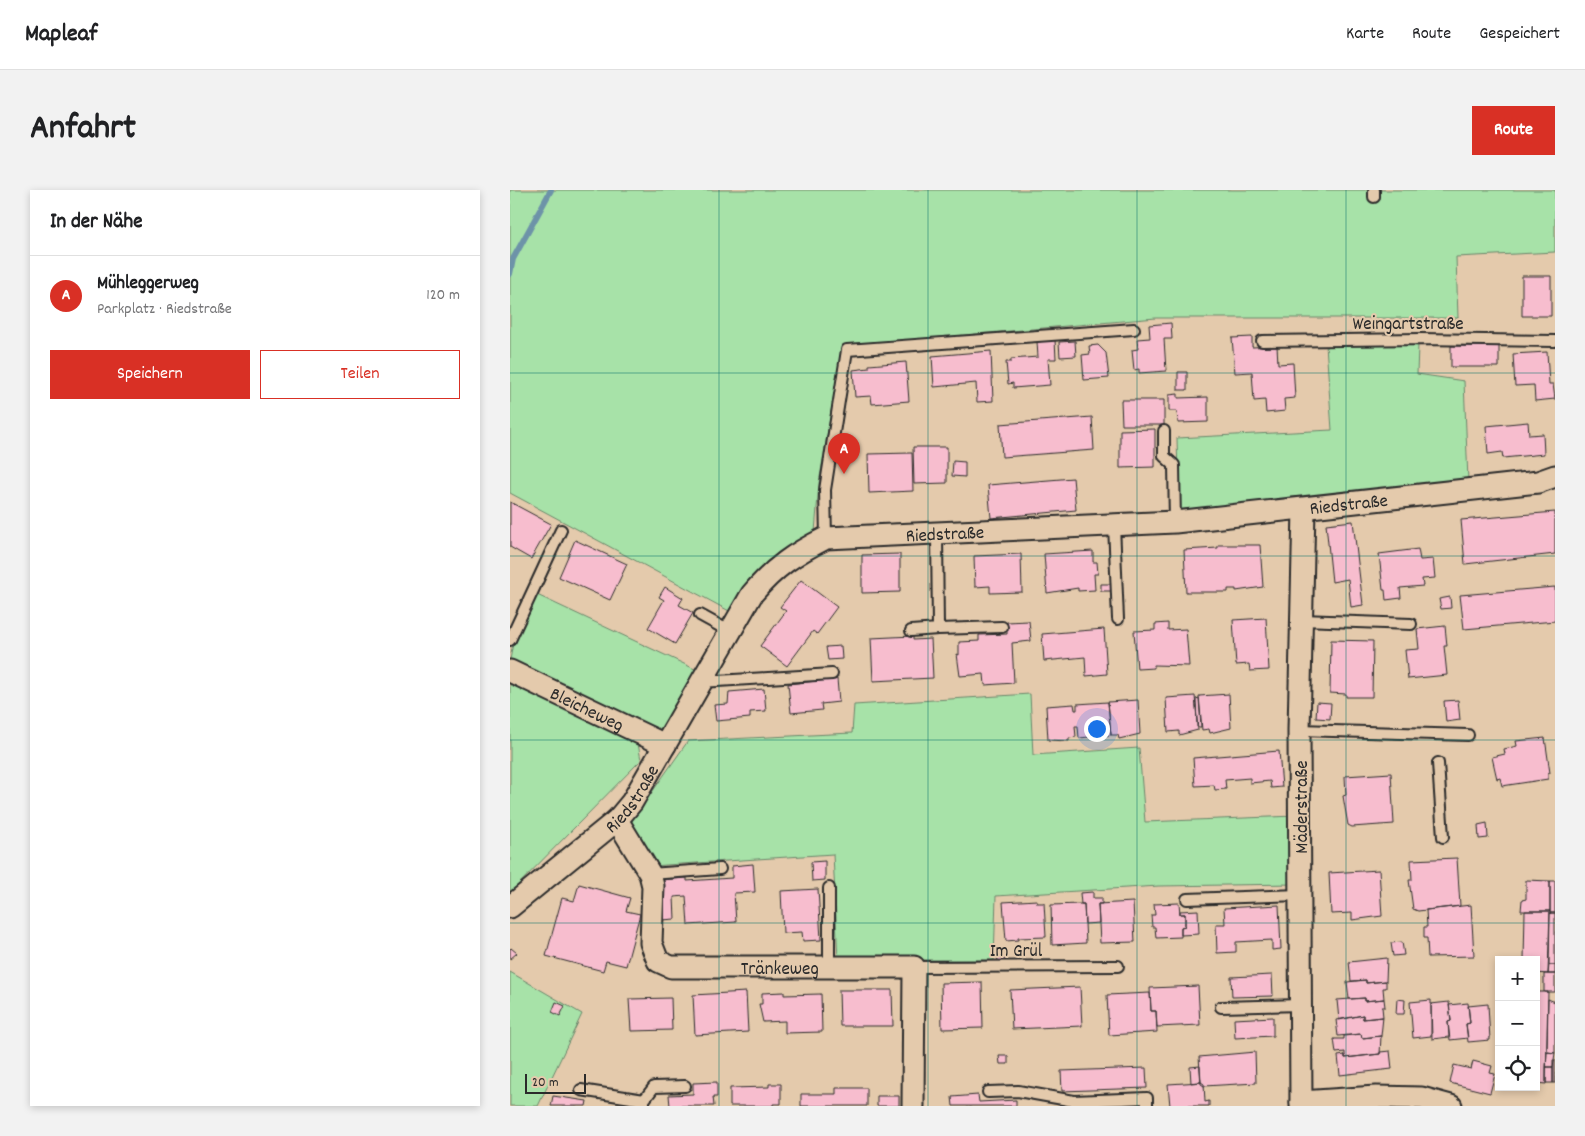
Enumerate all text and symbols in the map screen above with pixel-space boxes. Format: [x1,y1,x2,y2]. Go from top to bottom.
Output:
text: Mapleaf [25,18,97,52]
text: Karte [1346,22,1384,47]
text: Route [1412,22,1451,47]
text: Gespeichert [1479,22,1560,47]
text: Anfahrt [30,105,136,155]
button: Route [1472,106,1555,155]
text: In der Nähe [50,208,142,238]
text: Mühleggerweg [97,271,199,298]
text: A [62,284,70,307]
text: 120 m [426,284,460,307]
text: Parkplatz · Riedstraße [97,298,232,321]
street label: Weingartstraße [1352,312,1464,339]
button: Speichern [50,350,250,399]
button: Teilen [260,350,460,399]
pin: A [828,433,860,474]
street label: Riedstraße [1308,489,1389,524]
street label: Riedstraße [905,521,985,551]
street label: Bleicheweg [545,682,628,740]
your location [1084,716,1110,742]
street label: Mäderstraße [1290,760,1317,854]
street label: Riedstraße [601,761,668,841]
street label: Im Grül [990,939,1043,966]
map controls [1495,956,1540,1091]
button: + [1495,956,1540,1001]
street label: Tränkeweg [741,957,819,984]
button: − [1495,1001,1540,1046]
button: locate [1495,1046,1540,1091]
scale bar [525,1071,586,1094]
text: 20 m [532,1073,559,1093]

